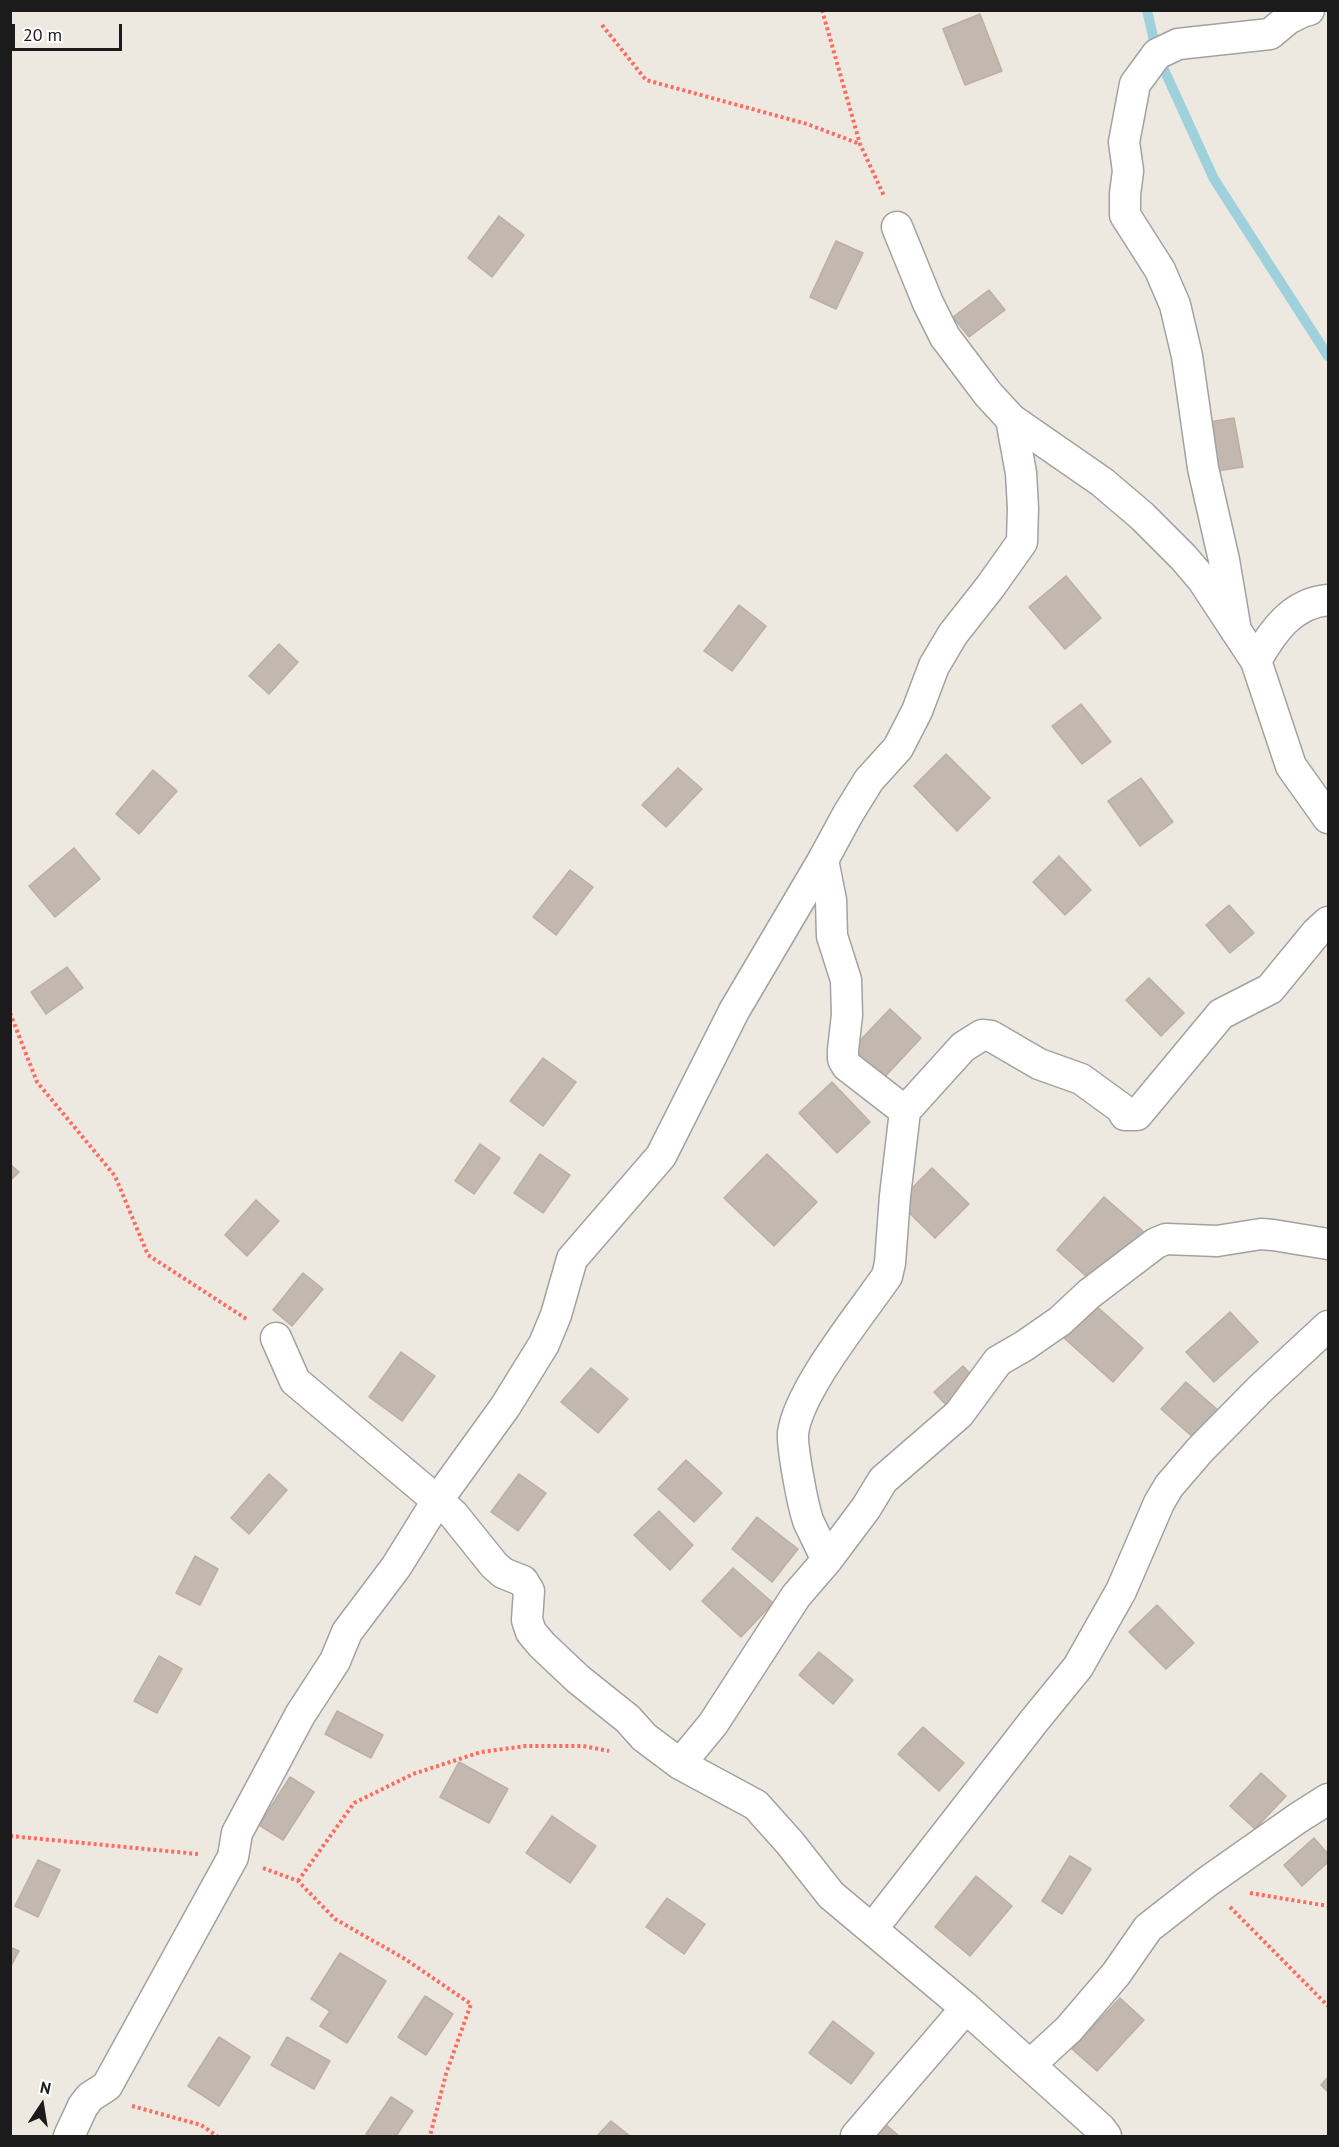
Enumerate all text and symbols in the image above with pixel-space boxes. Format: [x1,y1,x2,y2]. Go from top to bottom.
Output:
scale bar [15,12,124,50]
text: 20 m [23,23,62,46]
north arrow [12,2075,72,2135]
text: N [39,2077,53,2098]

